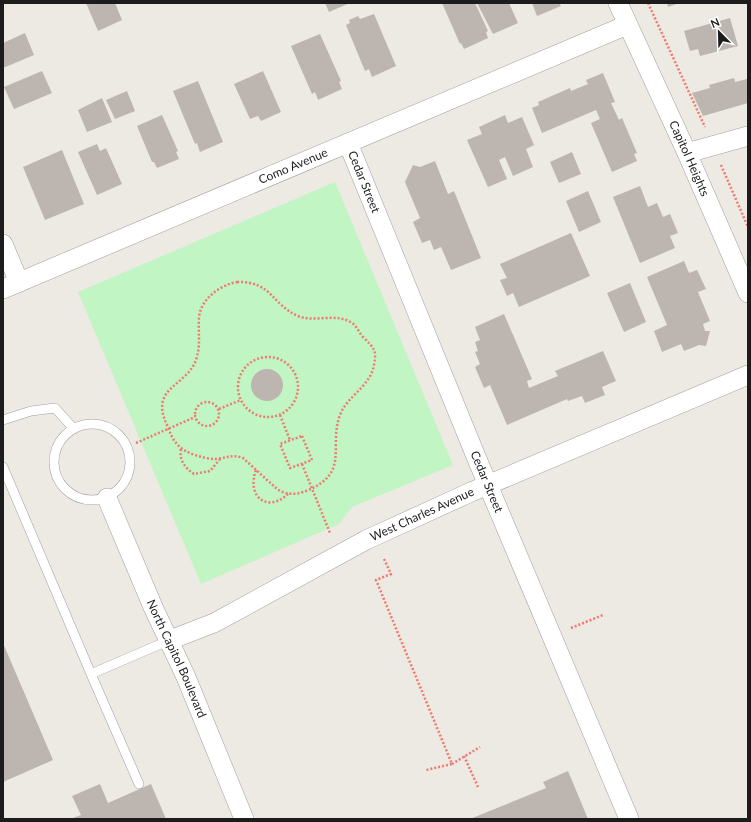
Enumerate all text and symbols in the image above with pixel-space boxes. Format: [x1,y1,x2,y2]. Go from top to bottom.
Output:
north arrow [699,12,739,52]
text: N [708,15,721,30]
street label: Capitol Heights [666,118,713,198]
street label: Como Avenue [256,145,330,187]
street label: Cedar Street [345,148,384,216]
street label: Cedar Street [467,448,507,515]
street label: West Charles Avenue [368,484,476,544]
street label: North Capitol Boulevard [144,597,210,720]

